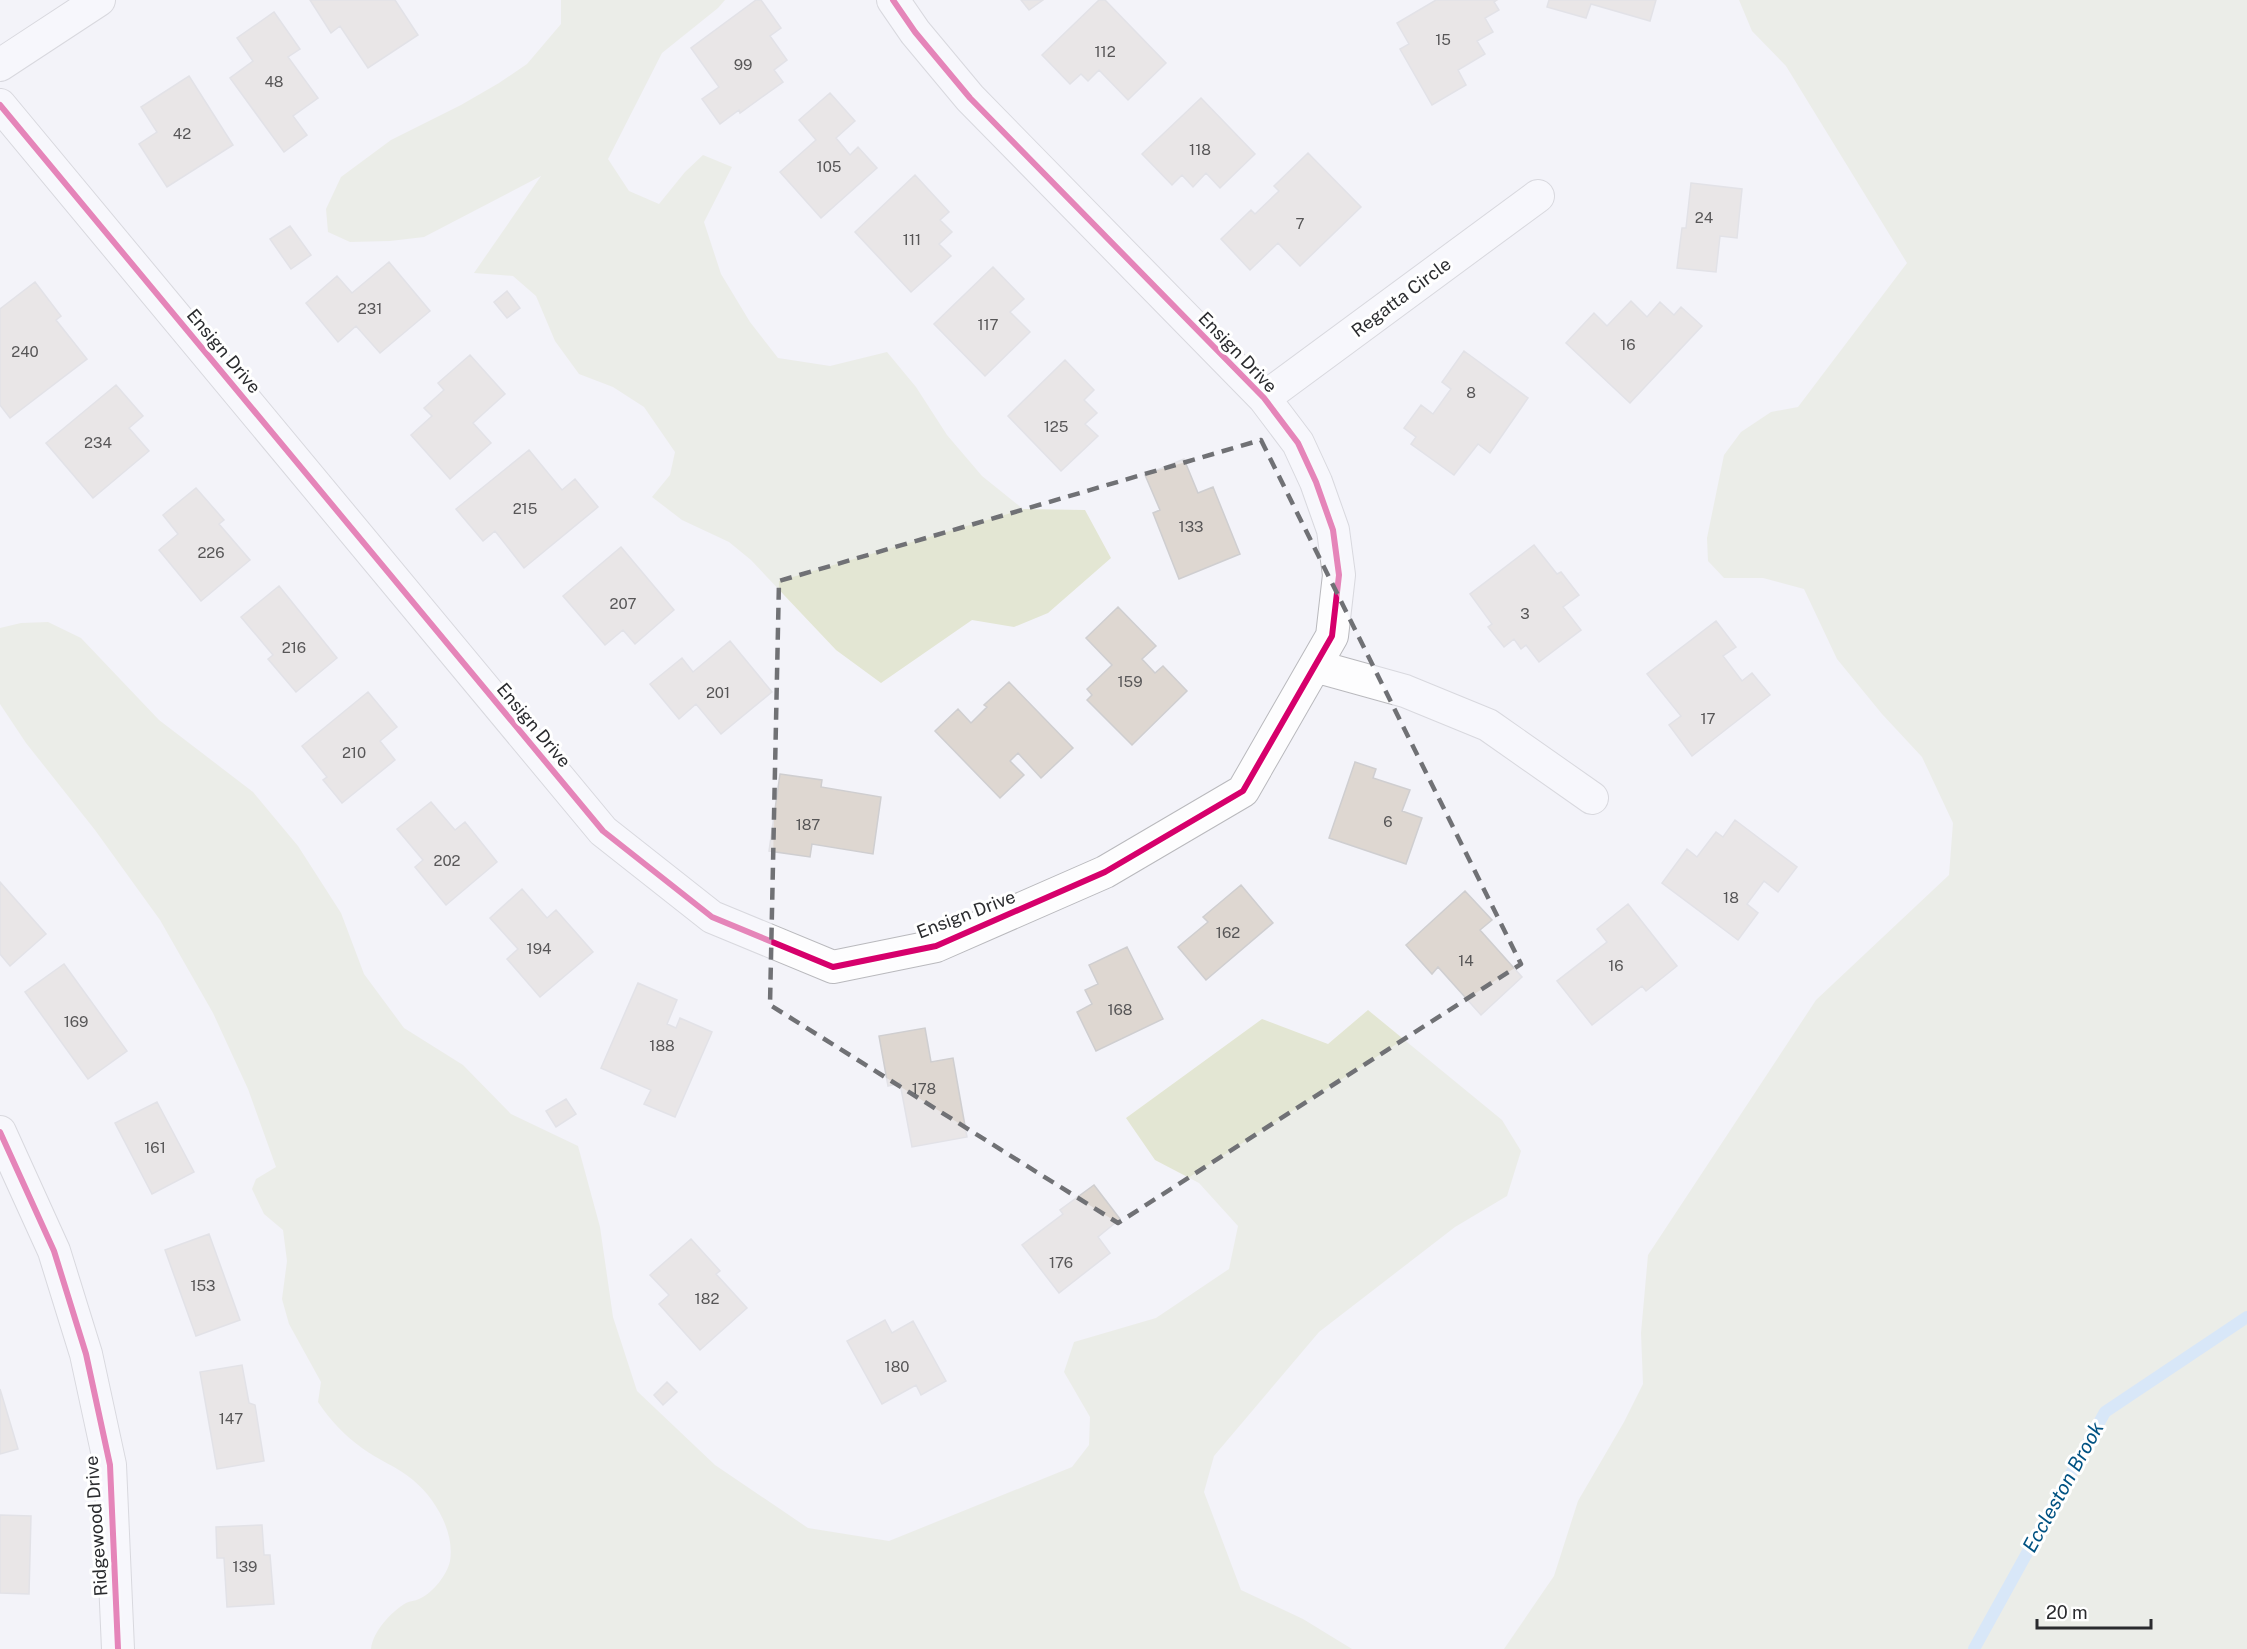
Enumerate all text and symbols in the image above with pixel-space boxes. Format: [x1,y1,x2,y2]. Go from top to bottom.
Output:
house number: 15 [1435,31,1451,48]
house number: 112 [1094,43,1116,60]
house number: 99 [734,56,752,73]
house number: 48 [264,73,284,90]
house number: 42 [173,125,191,142]
house number: 118 [1189,141,1211,158]
house number: 105 [817,158,841,175]
house number: 24 [1695,209,1713,226]
house number: 7 [1295,215,1305,232]
house number: 111 [903,231,921,248]
street label: Regatta Circle [1347,253,1455,341]
house number: 231 [358,300,382,317]
street label: Ensign Drive [183,304,265,398]
street label: Ensign Drive [1194,307,1282,397]
house number: 117 [977,316,999,333]
house number: 16 [1620,336,1636,353]
house number: 240 [11,343,39,360]
house number: 8 [1466,384,1476,401]
house number: 125 [1044,418,1068,435]
house number: 234 [84,434,112,451]
house number: 215 [513,500,537,517]
house number: 133 [1179,518,1203,535]
house number: 226 [197,544,225,561]
house number: 207 [610,595,636,612]
house number: 3 [1520,605,1530,622]
house number: 216 [282,639,306,656]
house number: 159 [1117,673,1143,690]
street label: Ensign Drive [493,678,575,772]
house number: 201 [706,684,730,701]
house number: 17 [1700,710,1716,727]
house number: 210 [342,744,366,761]
house number: 6 [1383,813,1393,830]
house number: 187 [796,816,820,833]
house number: 202 [433,852,461,869]
street label: Ensign Drive [914,886,1018,942]
house number: 18 [1723,889,1739,906]
house number: 162 [1216,924,1240,941]
house number: 194 [527,940,551,957]
house number: 14 [1458,952,1474,969]
house number: 16 [1608,957,1624,974]
house number: 168 [1107,1001,1133,1018]
house number: 169 [64,1013,88,1030]
house number: 188 [649,1037,675,1054]
house number: 178 [912,1080,936,1097]
house number: 161 [144,1139,166,1156]
house number: 176 [1049,1254,1073,1271]
house number: 153 [190,1277,216,1294]
house number: 182 [695,1290,719,1307]
house number: 180 [885,1358,909,1375]
house number: 147 [219,1410,243,1427]
water label: Eccleston Brook [2017,1417,2109,1556]
street label: Ridgewood Drive [81,1455,111,1597]
house number: 139 [233,1558,257,1575]
scale bar [2037,1592,2151,1630]
text: 20 m [2046,1602,2088,1623]

